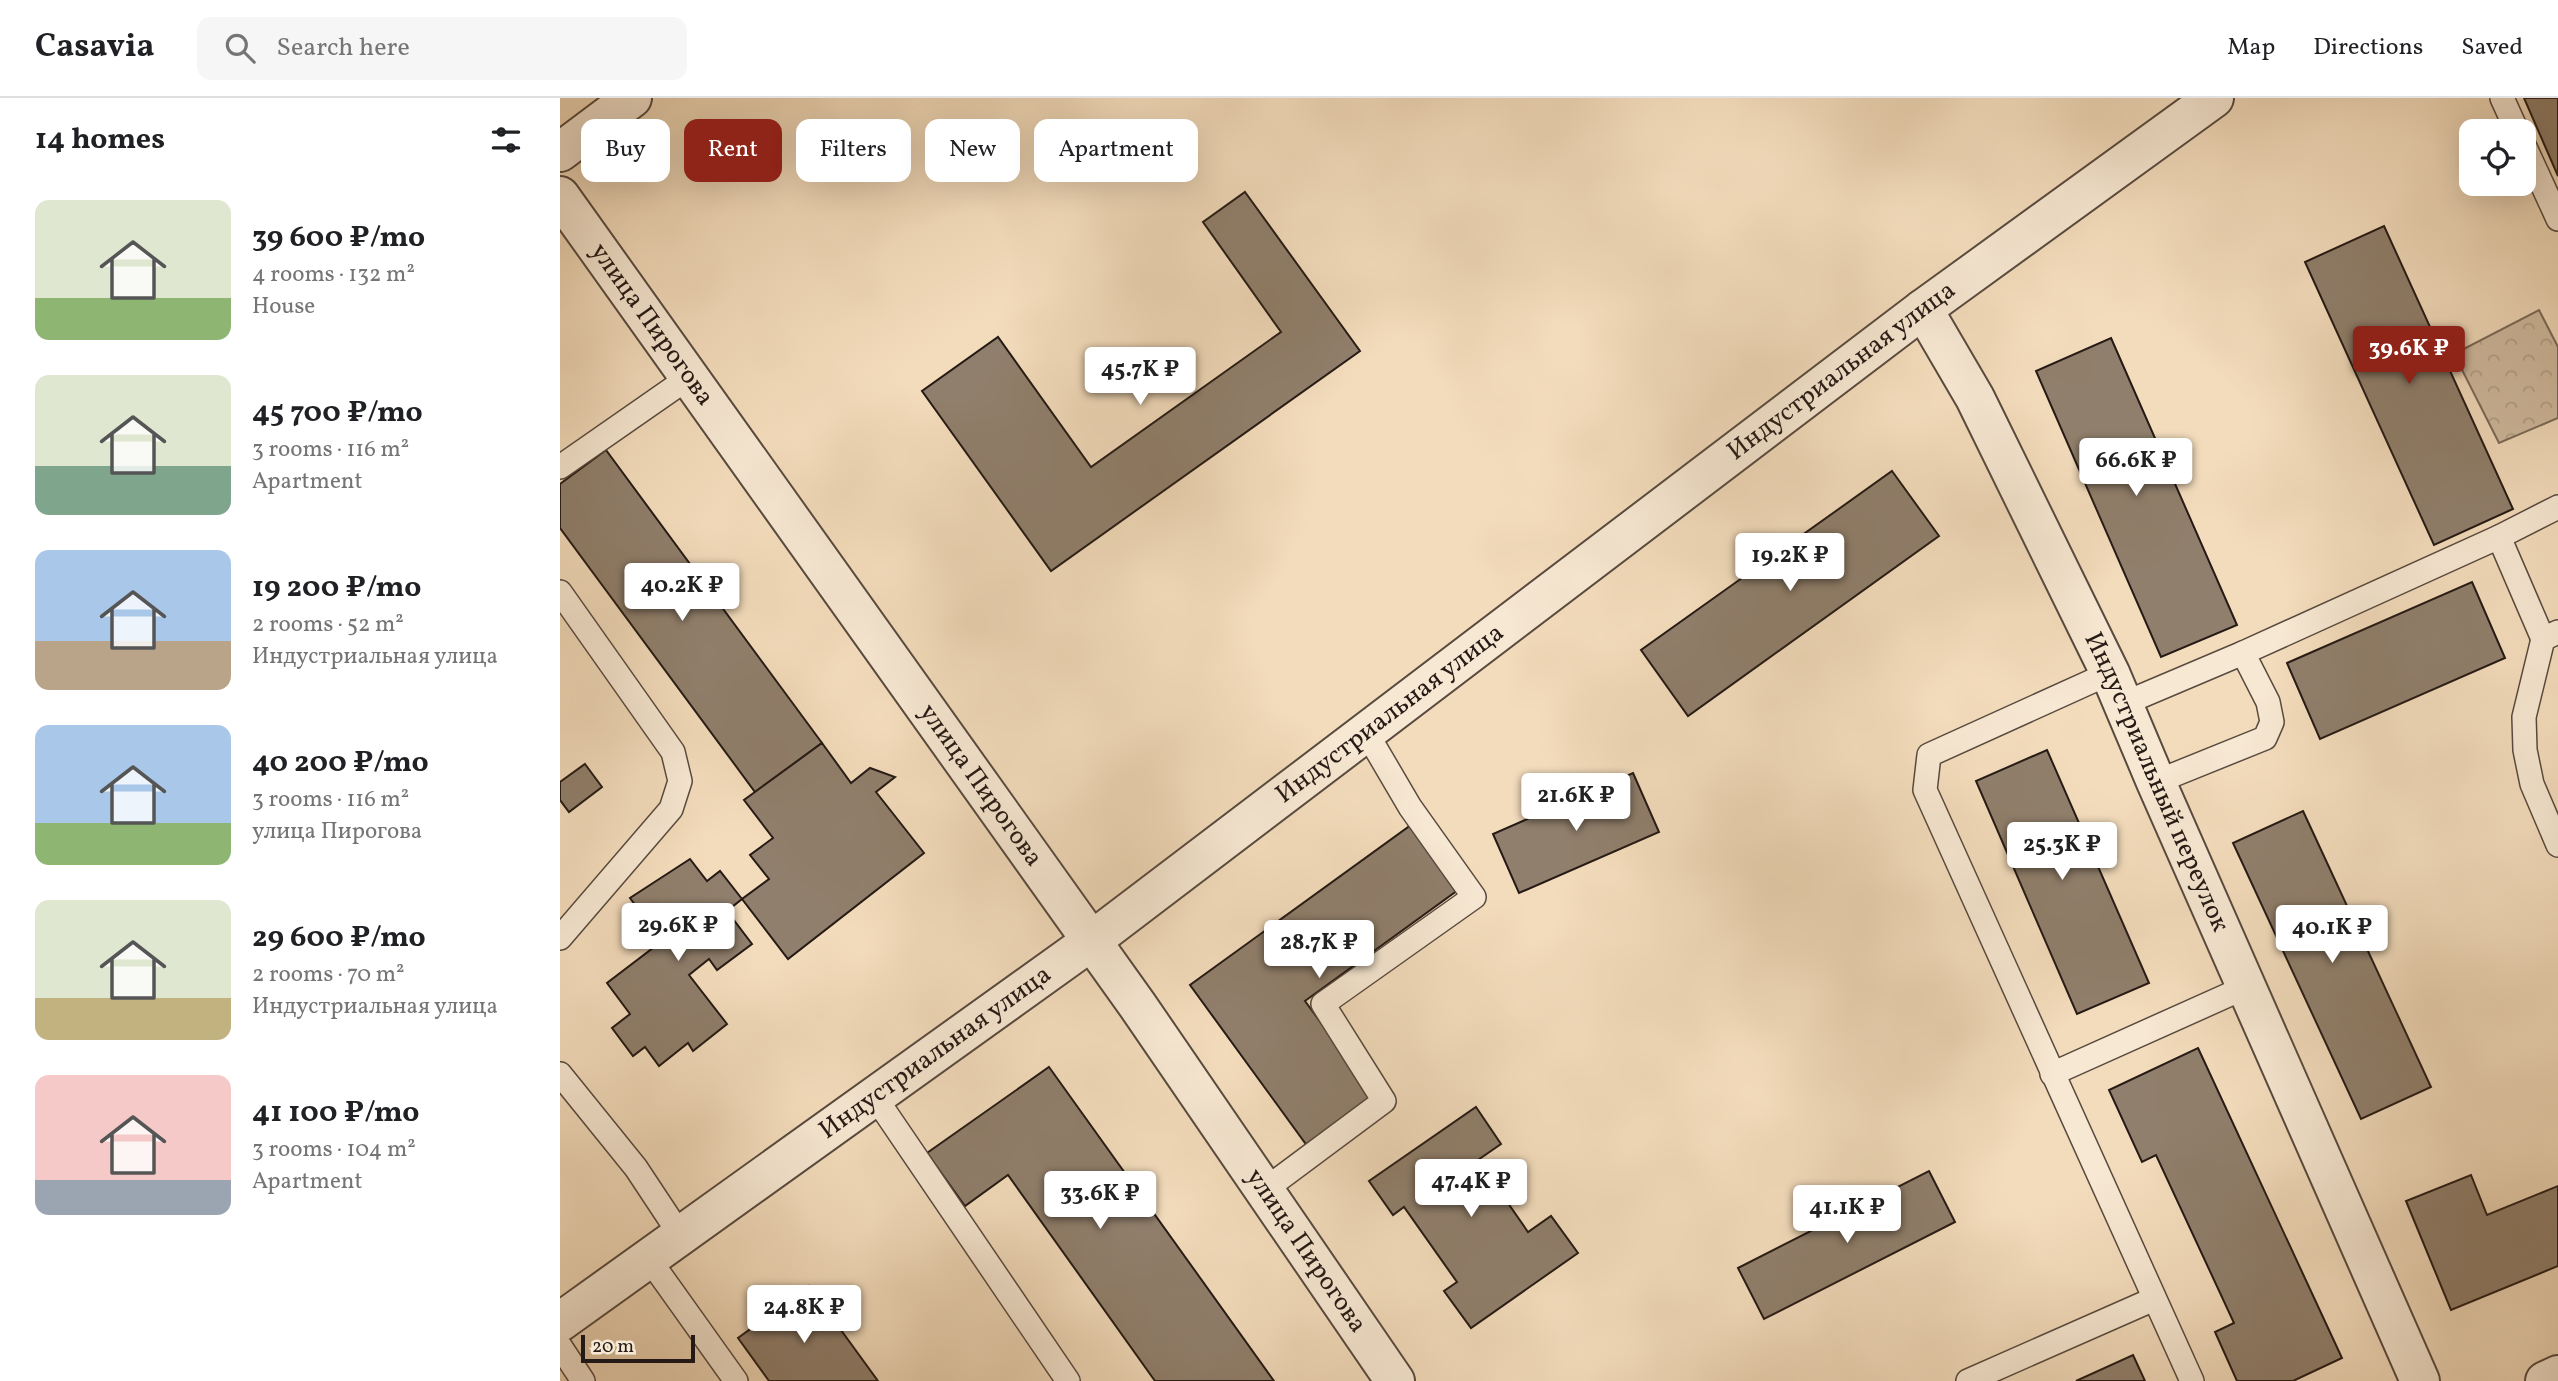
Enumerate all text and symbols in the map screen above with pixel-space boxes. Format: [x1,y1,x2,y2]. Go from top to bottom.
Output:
search box [197,17,687,80]
text: Casavia [35,25,155,71]
icon: search [221,29,259,67]
text: Search here [277,30,410,66]
text: Map [2227,31,2275,65]
text: Directions [2313,31,2423,65]
text: Saved [2461,31,2523,65]
text: 14 homes [35,119,165,161]
chip: Buy [581,119,670,182]
chip: Rent [684,119,782,182]
chip: Filters [796,119,911,182]
chip: New [925,119,1020,182]
chip: Apartment [1034,119,1198,182]
map controls [2459,119,2536,196]
button: locate [2459,119,2536,196]
icon: filters [487,121,525,159]
text: 39 600 ₽/mo [252,217,425,259]
icon: home [91,228,175,312]
street label: улица Пирогова [581,236,722,413]
text: 4 rooms · 132 m² [252,259,415,291]
street label: Индустриальная улица [1720,273,1963,469]
text: House [252,291,315,323]
pin: 39.6K ₽ [2344,327,2474,386]
text: 39.6K ₽ [2369,333,2449,365]
pin: 45.7K ₽ [1075,348,1205,407]
text: 45.7K ₽ [1101,354,1179,386]
text: 45 700 ₽/mo [252,392,423,434]
icon: home [91,403,175,487]
text: 3 rooms · 116 m² [252,434,409,466]
pin: 66.6K ₽ [2071,438,2201,498]
text: 66.6K ₽ [2095,445,2177,477]
text: Apartment [252,466,363,498]
pin: 19.2K ₽ [1725,533,1855,593]
text: 19.2K ₽ [1751,540,1829,572]
pin: 40.2K ₽ [617,564,747,623]
text: 19 200 ₽/mo [252,567,421,609]
text: 40.2K ₽ [640,570,724,602]
icon: home [91,578,175,662]
text: 2 rooms · 52 m² [252,609,404,641]
street label: Индустриальная улица [1268,615,1512,812]
street label: Индустриальный переулок [2075,626,2238,938]
text: Индустриальная улица [252,641,498,673]
street label: улица Пирогова [910,696,1051,874]
text: 40 200 ₽/mo [252,742,429,784]
icon: home [91,753,175,837]
pin: 21.6K ₽ [1511,774,1641,833]
text: 21.6K ₽ [1537,780,1615,812]
text: 3 rooms · 116 m² [252,784,409,816]
text: улица Пирогова [252,816,422,848]
pin: 25.3K ₽ [1997,822,2127,882]
text: 25.3K ₽ [2023,829,2101,861]
pin: 29.6K ₽ [613,904,743,963]
pin: 40.1K ₽ [2267,906,2397,965]
text: 29.6K ₽ [638,910,718,942]
text: 40.1K ₽ [2292,912,2372,944]
text: 29 600 ₽/mo [252,917,426,959]
pin: 28.7K ₽ [1254,920,1384,980]
text: 28.7K ₽ [1280,927,1358,959]
icon: home [91,928,175,1012]
street label: Индустриальная улица [812,957,1059,1148]
text: 2 rooms · 70 m² [252,959,405,991]
text: Индустриальная улица [252,991,498,1023]
text: 41 100 ₽/mo [252,1092,420,1134]
icon: home [91,1103,175,1187]
text: 3 rooms · 104 m² [252,1134,416,1166]
pin: 47.4K ₽ [1406,1160,1536,1219]
street label: улица Пирогова [1237,1161,1375,1341]
text: Apartment [252,1166,363,1198]
text: 47.4K ₽ [1431,1166,1511,1198]
pin: 33.6K ₽ [1035,1172,1165,1231]
text: 33.6K ₽ [1060,1178,1140,1210]
pin: 41.1K ₽ [1782,1186,1912,1245]
text: 41.1K ₽ [1809,1192,1885,1224]
pin: 24.8K ₽ [739,1286,869,1345]
text: 24.8K ₽ [763,1292,845,1324]
scale bar [581,1332,695,1364]
text: 20 m [592,1334,634,1360]

